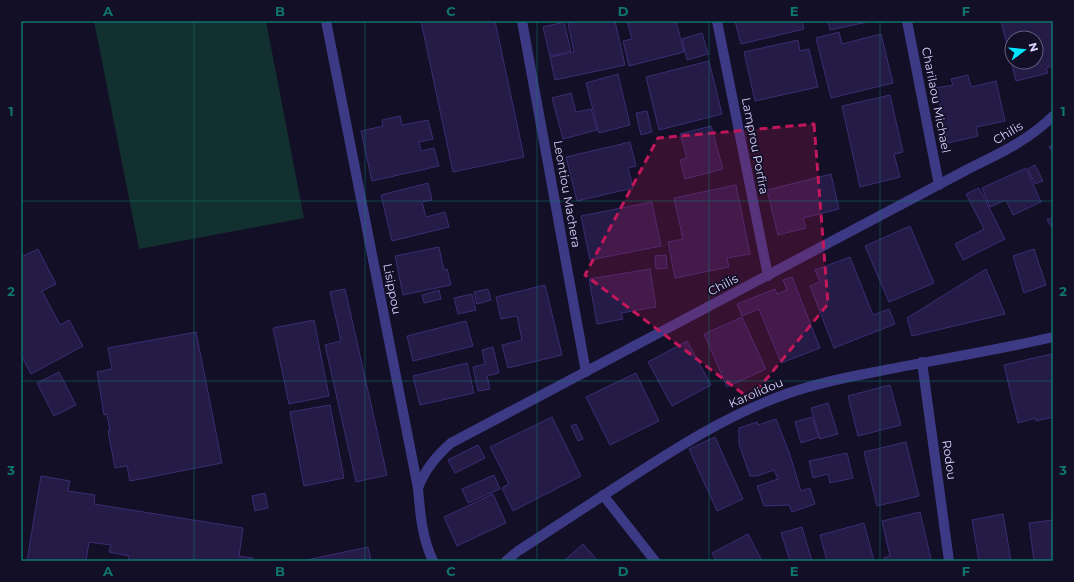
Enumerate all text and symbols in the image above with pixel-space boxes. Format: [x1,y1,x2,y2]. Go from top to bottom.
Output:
text: A [102,3,114,19]
text: B [275,3,285,19]
text: C [446,3,456,19]
text: D [618,3,629,19]
text: E [790,3,799,19]
text: F [962,3,970,19]
north arrow [1004,30,1044,70]
text: N [1026,41,1042,53]
street label: Charilaou Michael [919,46,954,154]
street label: Lamprou Porfira [739,96,772,195]
text: 1 [8,103,14,119]
text: 1 [1060,103,1066,119]
street label: Chilis [990,118,1026,147]
street label: Leontiou Machera [551,139,584,249]
street label: Lisippou [380,262,405,315]
street label: Chilis [705,270,741,299]
text: 2 [7,283,15,299]
text: 2 [1059,283,1067,299]
street label: Karolidou [726,374,785,411]
street label: Rodou [939,439,960,481]
text: 3 [6,462,15,478]
text: 3 [1058,462,1067,478]
text: A [102,563,114,579]
text: B [275,563,285,579]
text: C [446,563,456,579]
text: D [618,563,629,579]
text: E [790,563,799,579]
text: F [962,563,970,579]

